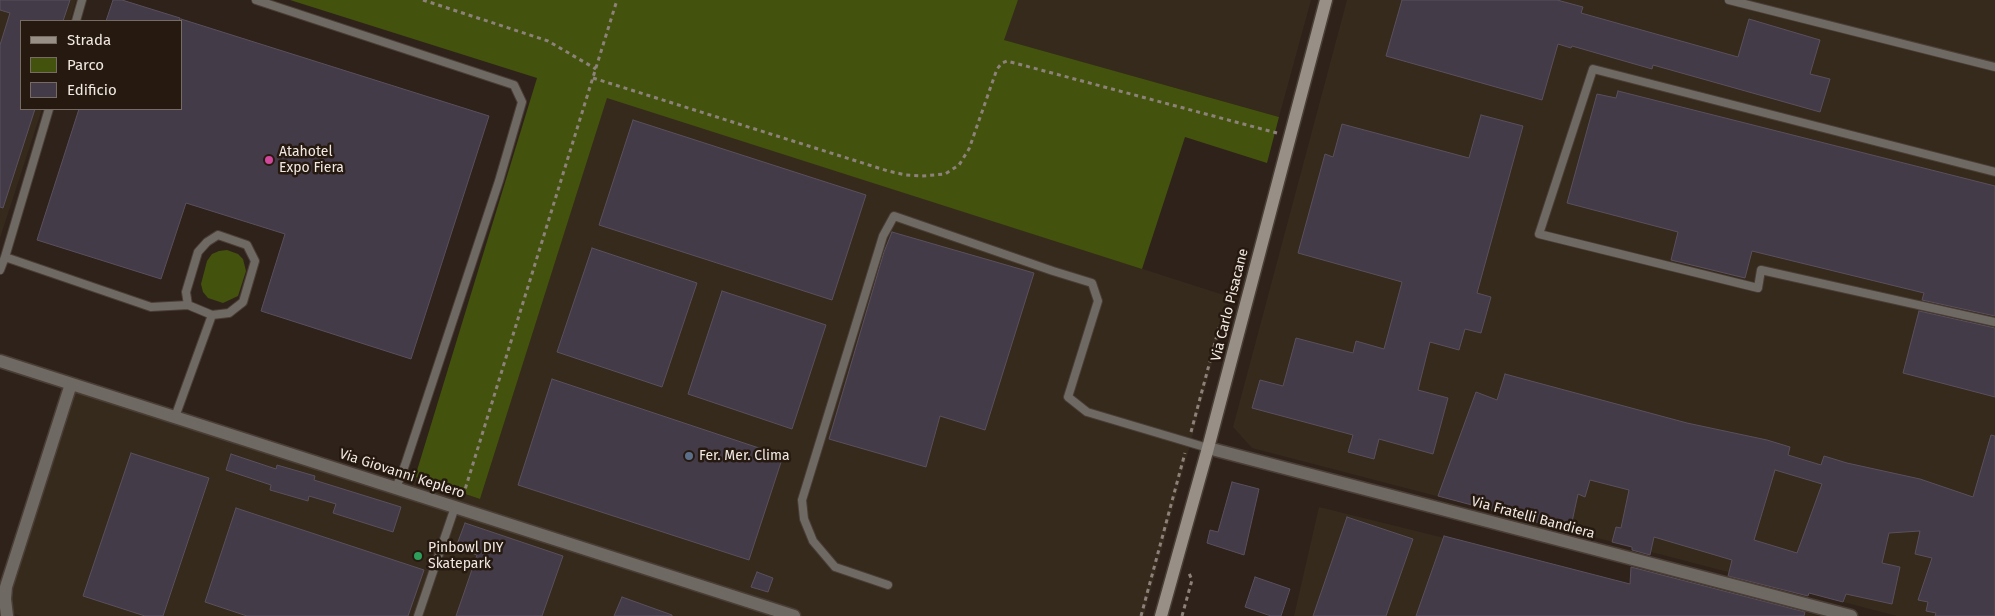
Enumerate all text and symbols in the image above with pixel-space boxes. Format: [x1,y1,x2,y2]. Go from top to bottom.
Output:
legend [20,20,182,110]
text: Strada [67,31,111,49]
text: Parco [67,56,104,74]
text: Edificio [67,81,117,99]
place label: Atahotel Expo Fiera [279,144,344,176]
marker: Atahotel Expo Fiera [263,154,275,166]
street label: Via Carlo Pisacane [1208,247,1252,363]
street label: Via Giovanni Keplero [337,446,467,502]
place label: Fer. Mer. Clima [699,448,790,464]
marker: Fer. Mer. Clima [683,450,695,462]
street label: Via Fratelli Bandiera [1469,493,1597,543]
place label: Pinbowl DIY Skatepark [428,540,503,572]
marker: Pinbowl DIY Skatepark [412,550,424,562]

